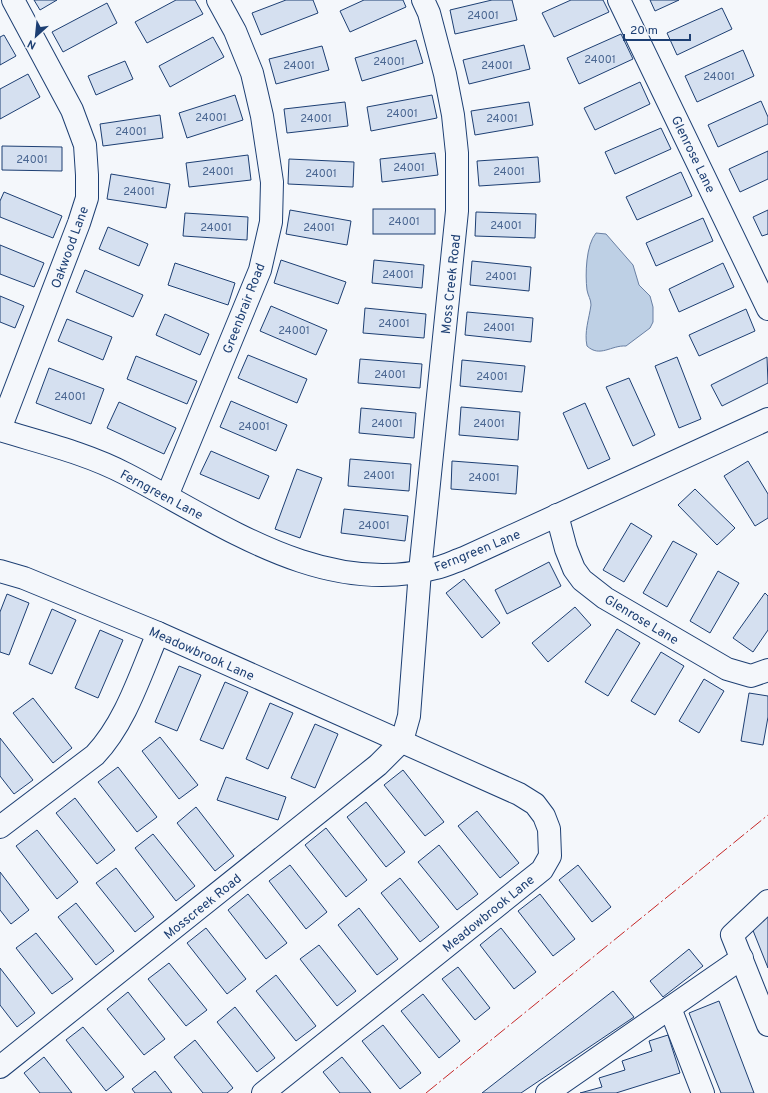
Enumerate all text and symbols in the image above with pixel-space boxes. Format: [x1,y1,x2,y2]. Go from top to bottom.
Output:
house number: 24001 [467,9,499,23]
north arrow [16,16,56,56]
scale bar [624,16,690,42]
text: 20 m [630,23,658,39]
text: N [25,36,39,52]
house number: 24001 [584,53,616,67]
house number: 24001 [373,55,405,69]
house number: 24001 [283,59,315,73]
house number: 24001 [481,59,513,73]
house number: 24001 [703,70,735,84]
house number: 24001 [386,107,418,121]
house number: 24001 [195,111,227,125]
house number: 24001 [300,112,332,126]
house number: 24001 [486,112,518,126]
street label: Glenrose Lane [667,114,718,196]
house number: 24001 [115,125,147,139]
house number: 24001 [16,153,48,167]
house number: 24001 [393,161,425,175]
house number: 24001 [202,165,234,179]
house number: 24001 [493,165,525,179]
house number: 24001 [305,167,337,181]
house number: 24001 [123,185,155,199]
street label: Oakwood Lane [49,205,93,291]
house number: 24001 [388,215,420,229]
house number: 24001 [490,219,522,233]
house number: 24001 [200,221,232,235]
house number: 24001 [303,221,335,235]
street label: Moss Creek Road [439,234,465,335]
street label: Greenbrair Road [220,261,269,356]
house number: 24001 [382,268,414,282]
house number: 24001 [485,270,517,284]
house number: 24001 [378,317,410,331]
house number: 24001 [483,321,515,335]
house number: 24001 [278,324,310,338]
house number: 24001 [374,368,406,382]
house number: 24001 [476,370,508,384]
house number: 24001 [54,390,86,404]
house number: 24001 [371,417,403,431]
house number: 24001 [473,417,505,431]
house number: 24001 [238,420,270,434]
street label: Ferngreen Lane [117,467,205,524]
house number: 24001 [363,469,395,483]
house number: 24001 [468,471,500,485]
house number: 24001 [358,519,390,533]
street label: Ferngreen Lane [432,527,523,576]
street label: Glenrose Lane [601,592,681,649]
street label: Meadowbrook Lane [146,624,256,685]
street label: Mosscreek Road [161,871,245,944]
street label: Meadowbrook Lane [440,873,538,957]

